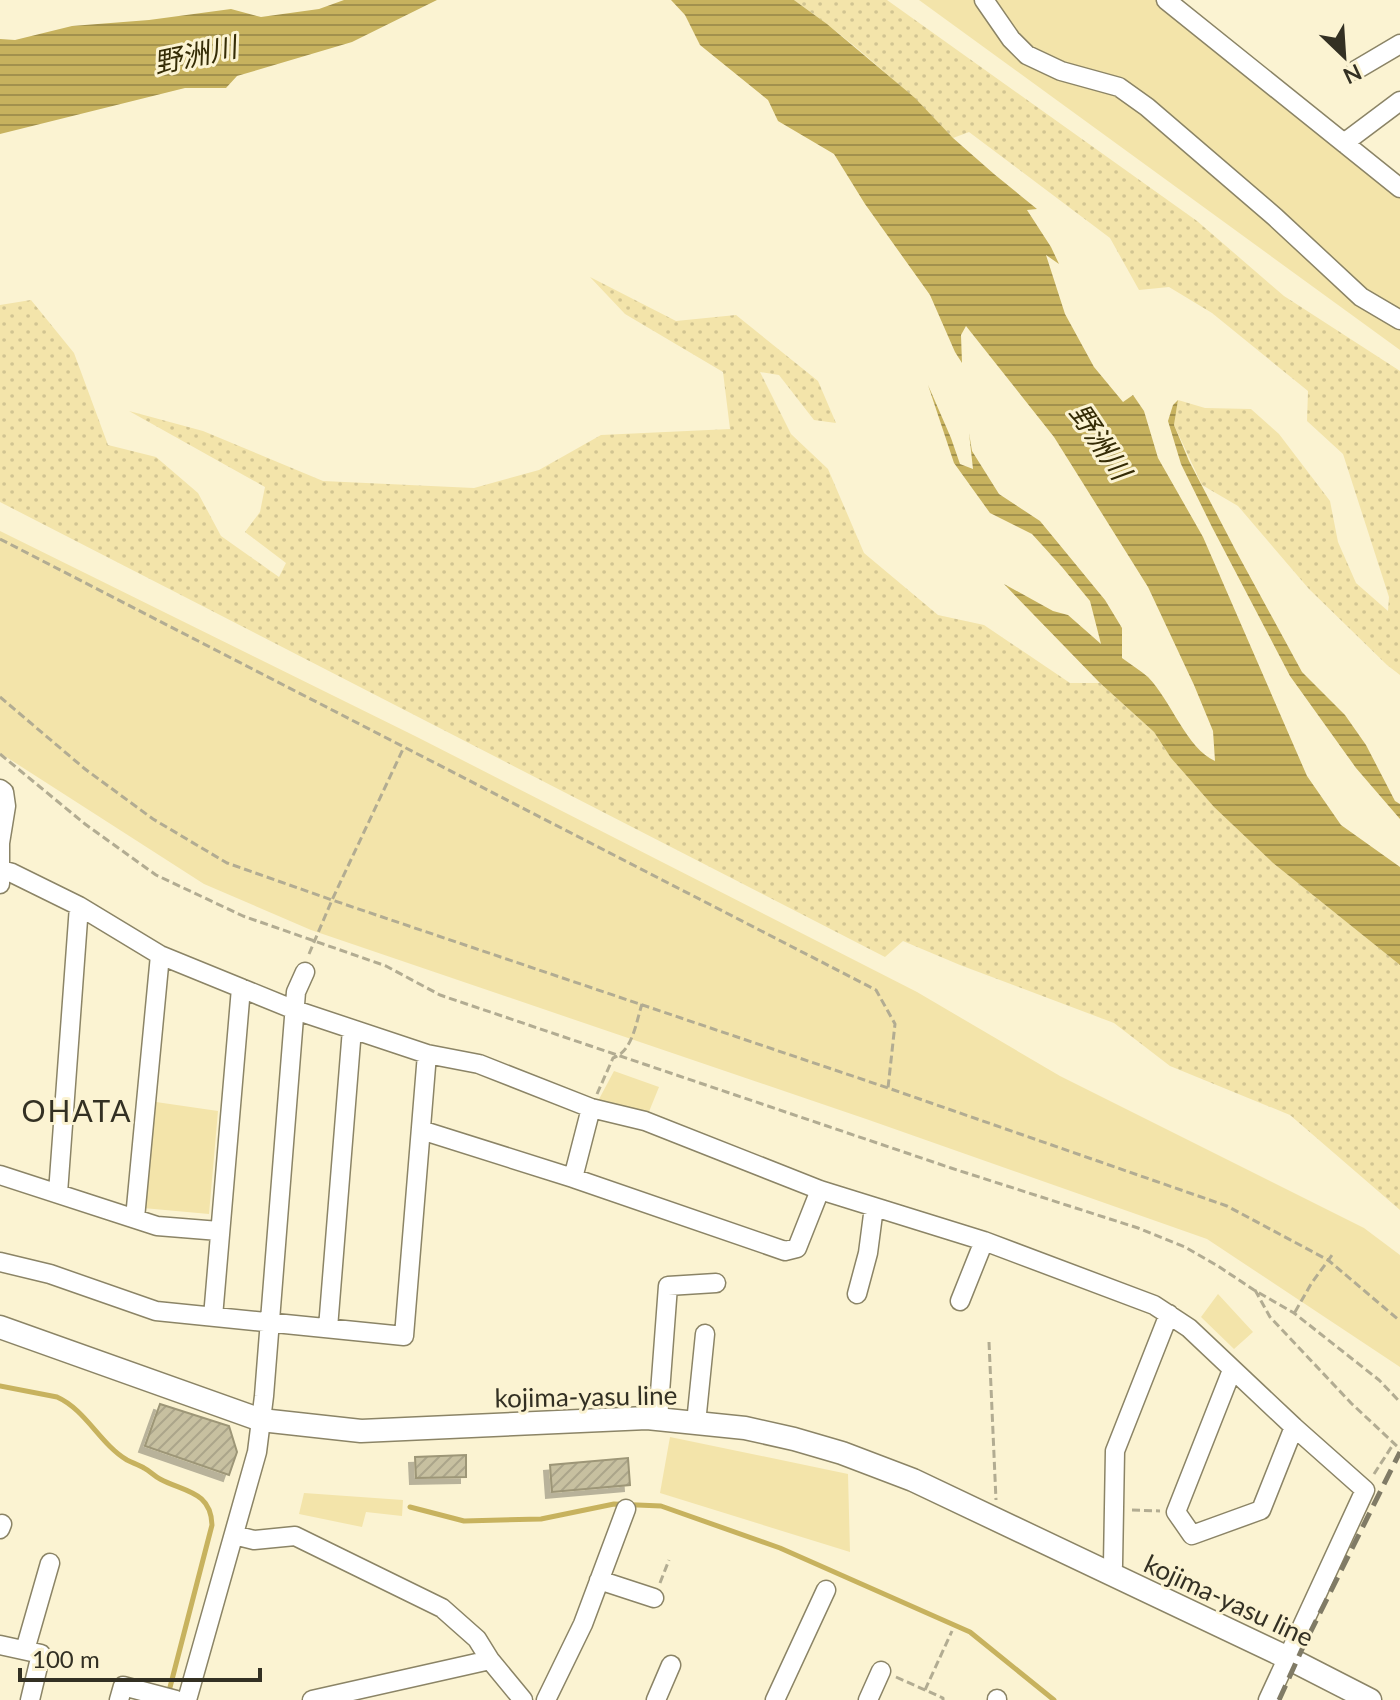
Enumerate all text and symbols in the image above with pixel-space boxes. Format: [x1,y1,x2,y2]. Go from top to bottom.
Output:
north arrow [1304,16,1384,96]
water label: 野洲川 [150,28,243,79]
text: N [1339,59,1366,90]
water label: 野洲川 [1063,397,1140,488]
district label: OHATA [21,1092,133,1128]
street label: kojima-yasu line [494,1378,678,1414]
street label: kojima-yasu line [1139,1547,1319,1653]
scale bar [20,1632,260,1682]
text: 100 m [32,1644,100,1673]

